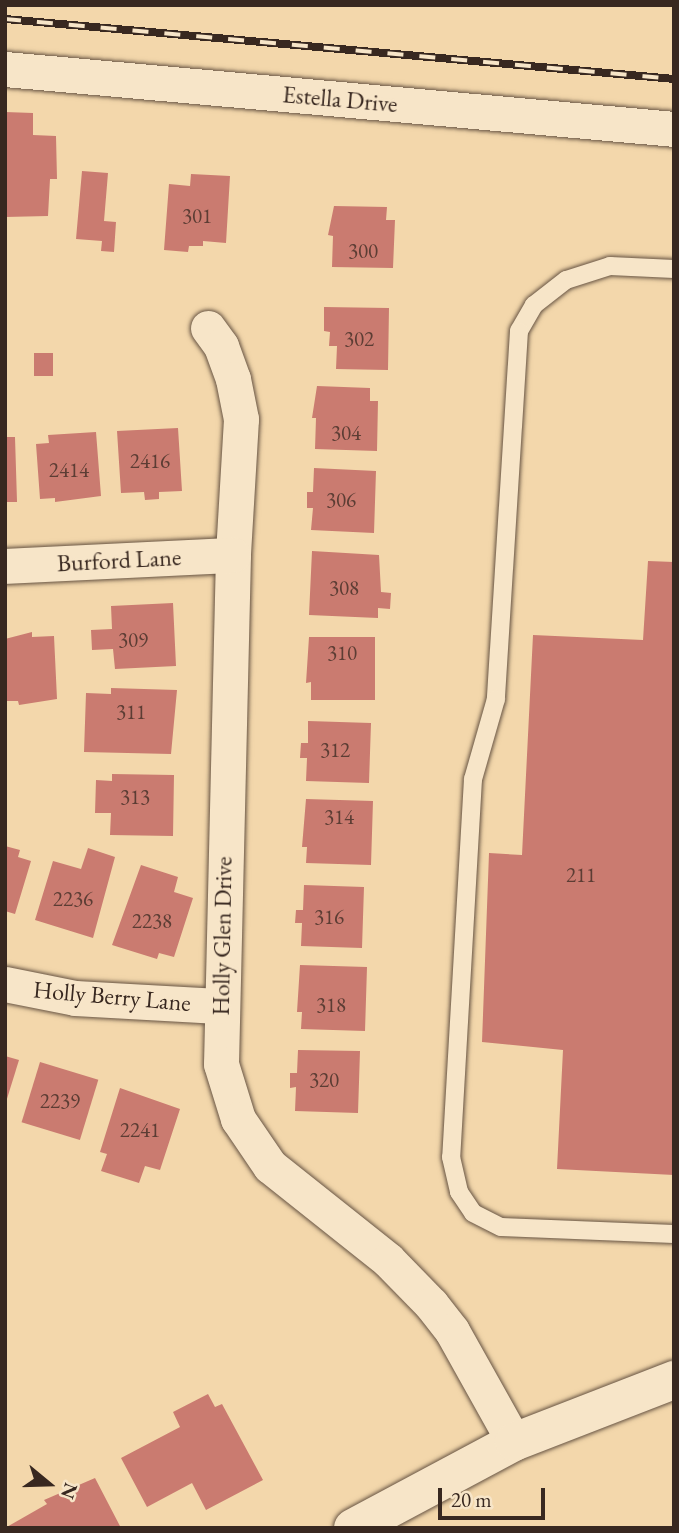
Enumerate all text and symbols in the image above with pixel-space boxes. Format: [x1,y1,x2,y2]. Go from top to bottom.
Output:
street label: Estella Drive [281,80,399,118]
house number: 301 [182,203,212,229]
house number: 300 [348,238,378,264]
house number: 302 [344,326,374,352]
house number: 304 [331,420,361,446]
house number: 2416 [130,448,170,474]
house number: 2414 [49,457,89,483]
house number: 306 [326,487,356,513]
street label: Burford Lane [56,542,182,578]
house number: 308 [329,575,359,601]
house number: 309 [118,627,148,653]
house number: 310 [327,640,357,666]
house number: 311 [116,699,146,725]
house number: 312 [320,737,350,763]
house number: 313 [120,784,150,810]
house number: 314 [324,804,354,830]
street label: Holly Glen Drive [206,856,238,1016]
house number: 211 [566,862,596,888]
house number: 2236 [53,886,93,912]
house number: 316 [314,904,344,930]
house number: 2238 [132,908,172,934]
street label: Holly Berry Lane [32,975,192,1017]
house number: 318 [316,992,346,1018]
house number: 320 [309,1067,339,1093]
house number: 2239 [40,1088,80,1114]
house number: 2241 [120,1117,160,1143]
north arrow [14,1449,84,1519]
scale bar [441,1474,548,1518]
text: N [55,1480,84,1502]
text: 20 m [451,1486,492,1513]

